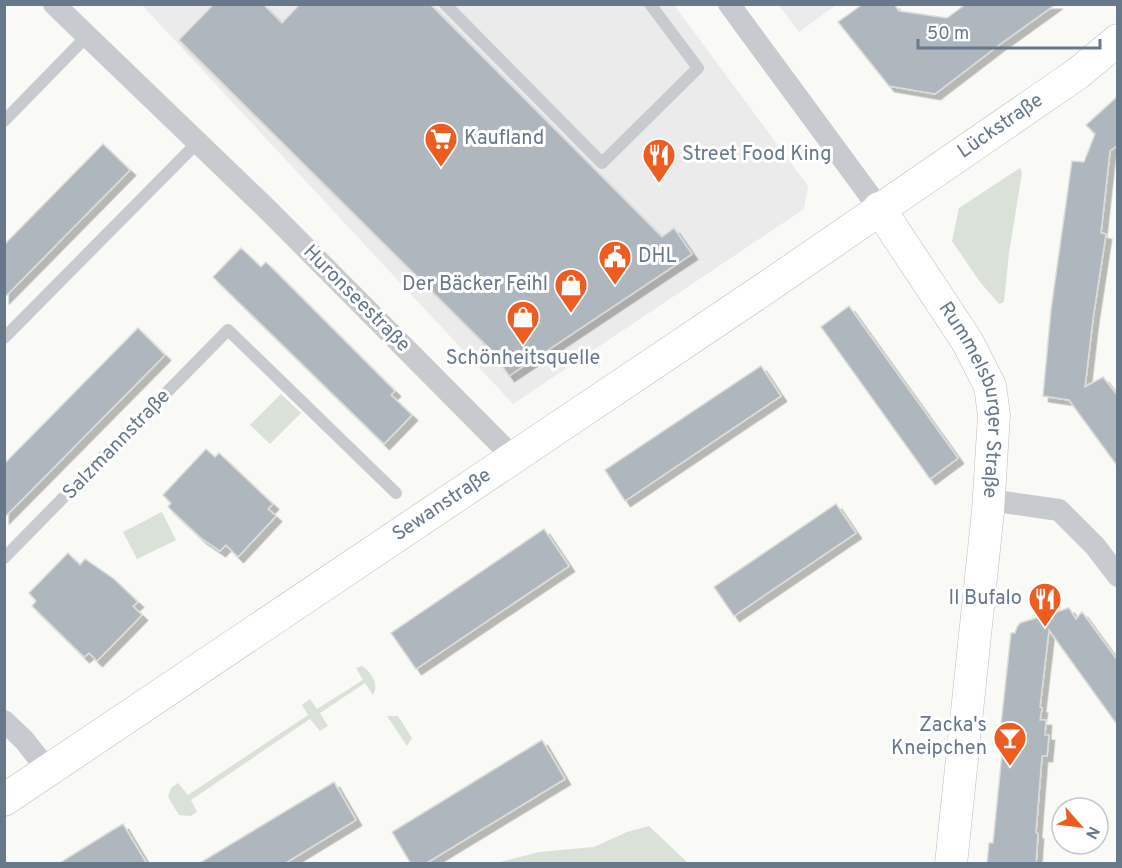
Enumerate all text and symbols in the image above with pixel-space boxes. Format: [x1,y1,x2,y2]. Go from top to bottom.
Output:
scale bar [918,12,1100,50]
text: 50 m [927,23,969,46]
street label: Lückstraße [953,88,1049,165]
supermarket icon: Kaufland [423,121,459,168]
place label: Kaufland [464,126,544,152]
restaurant icon: Street Food King [641,137,677,184]
place label: Street Food King [682,142,831,168]
public building icon: DHL [597,239,633,286]
street label: Huronseestraße [297,240,415,358]
place label: DHL [638,244,677,270]
shop icon: Der Bäcker Feihl [553,267,589,314]
place label: Der Bäcker Feihl [402,272,548,298]
street label: Rummelsburger Straße [932,297,1007,499]
shop icon: Schönheitsquelle [505,299,541,346]
place label: Schönheitsquelle [446,346,600,372]
street label: Salzmannstraße [58,384,176,506]
street label: Sewanstraße [388,463,497,548]
restaurant icon: Il Bufalo [1027,581,1063,628]
place label: Il Bufalo [949,586,1022,612]
place label: Zacka's Kneipchen [891,713,987,762]
bar icon: Zacka's Kneipchen [992,720,1028,767]
north arrow [1050,796,1110,856]
text: N [1080,822,1103,842]

